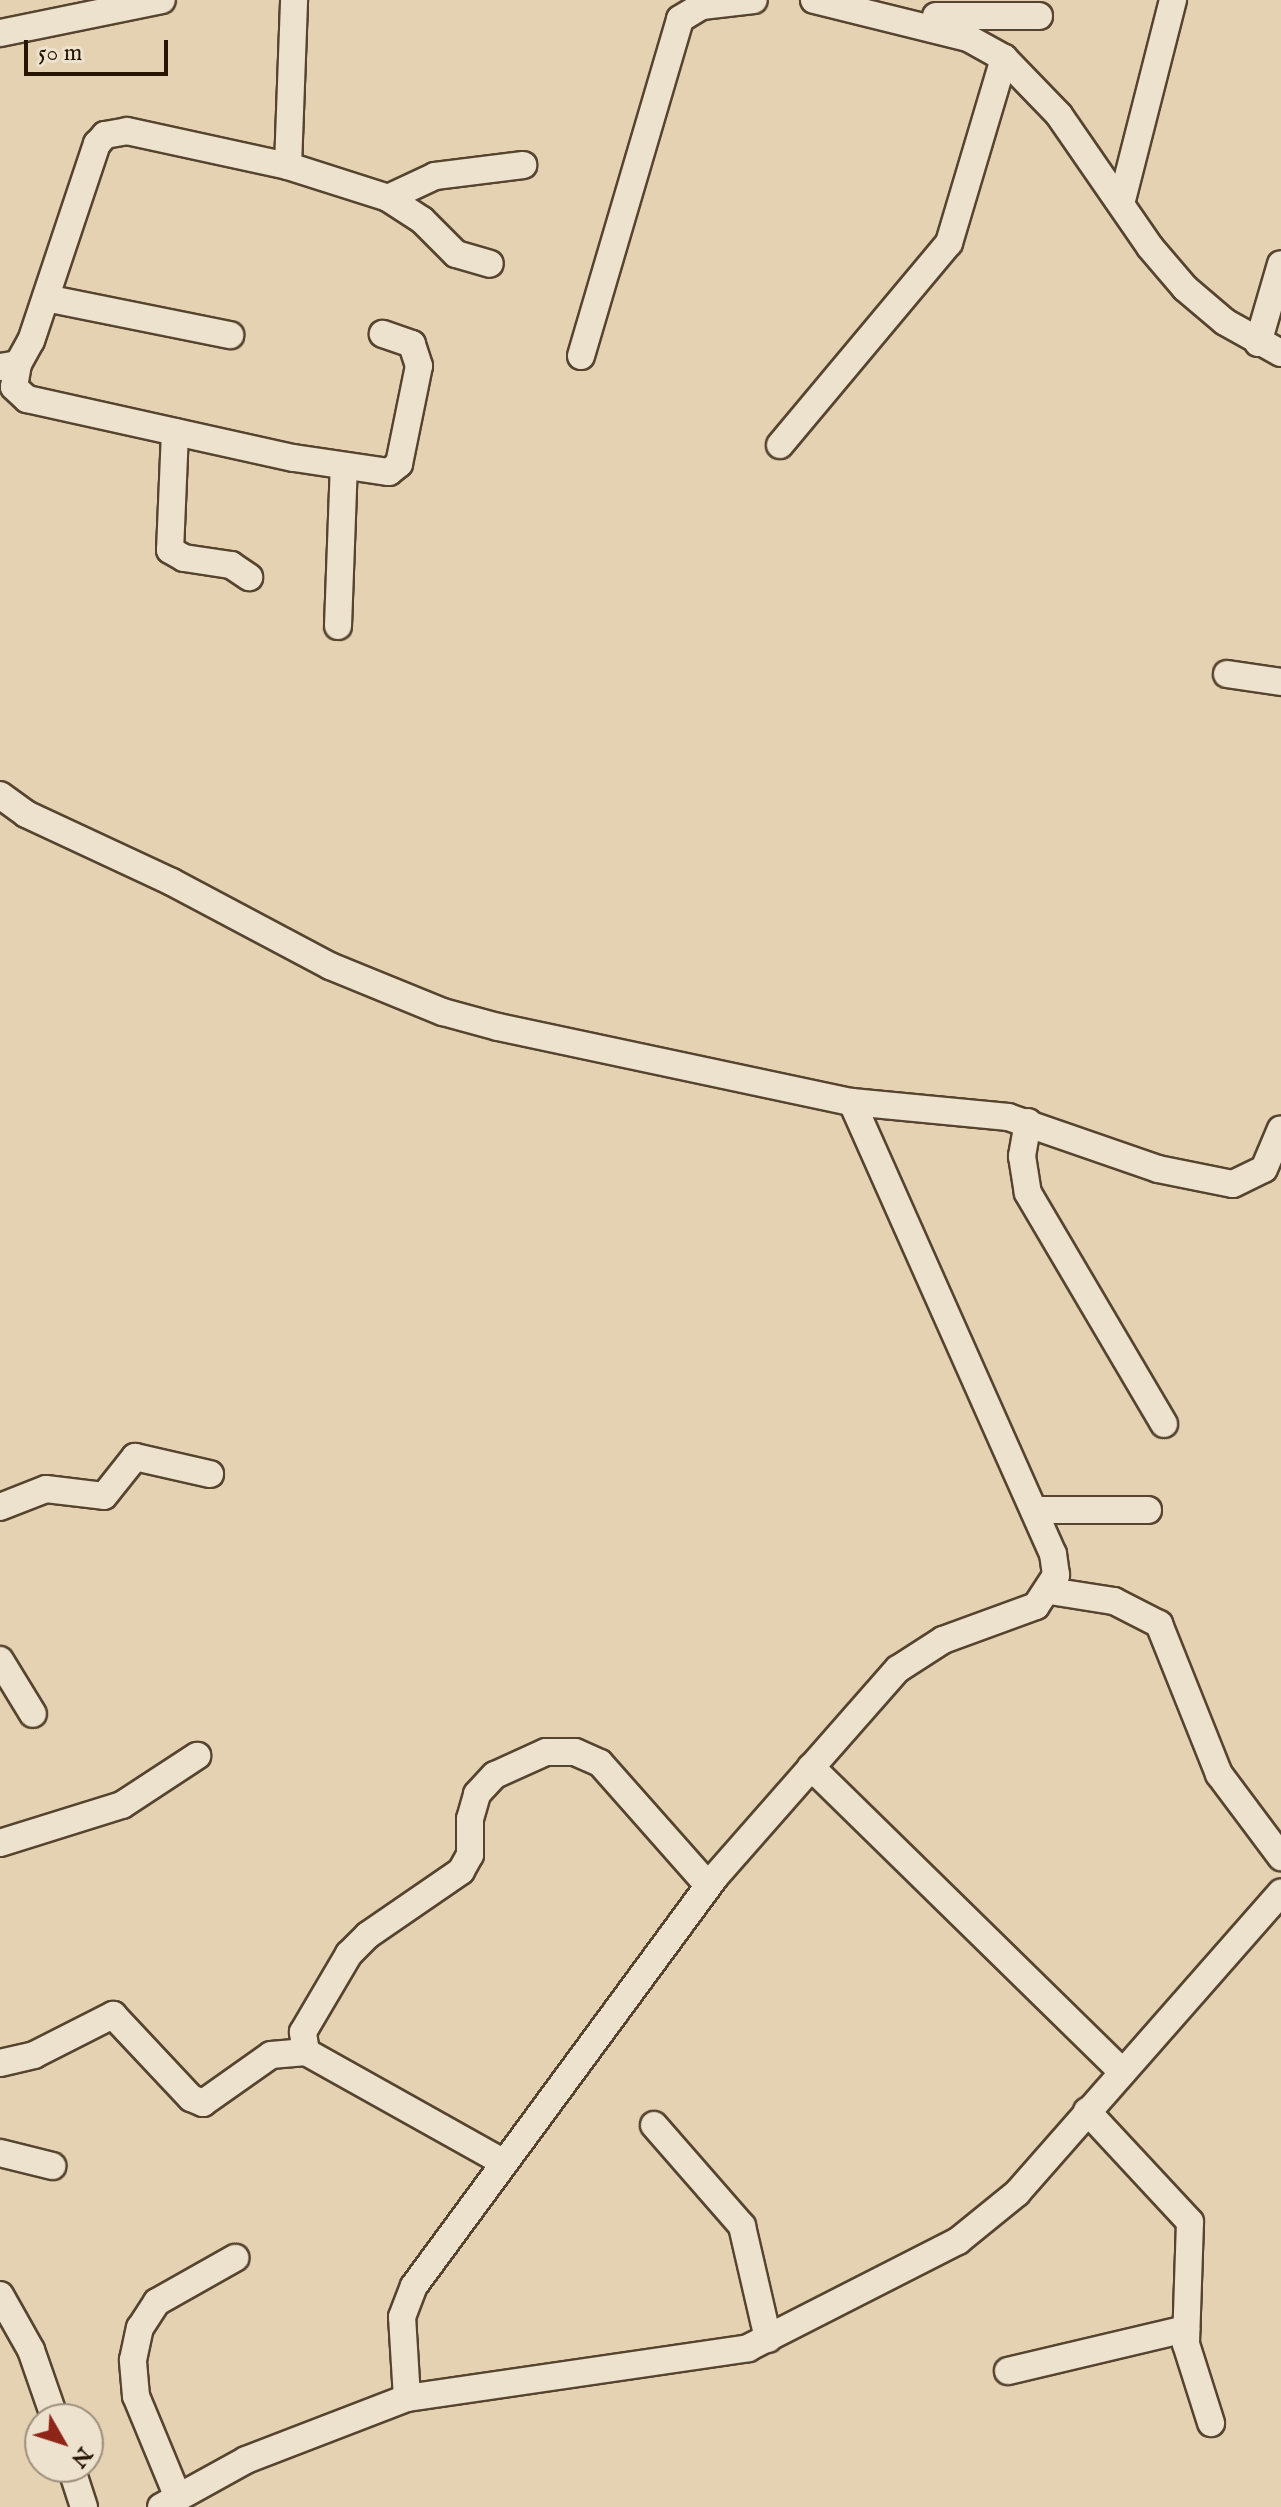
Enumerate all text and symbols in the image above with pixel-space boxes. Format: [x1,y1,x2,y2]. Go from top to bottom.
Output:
scale bar [28,24,172,74]
text: 50 m [38,38,82,69]
north arrow [24,2403,104,2483]
text: N [64,2441,98,2473]

